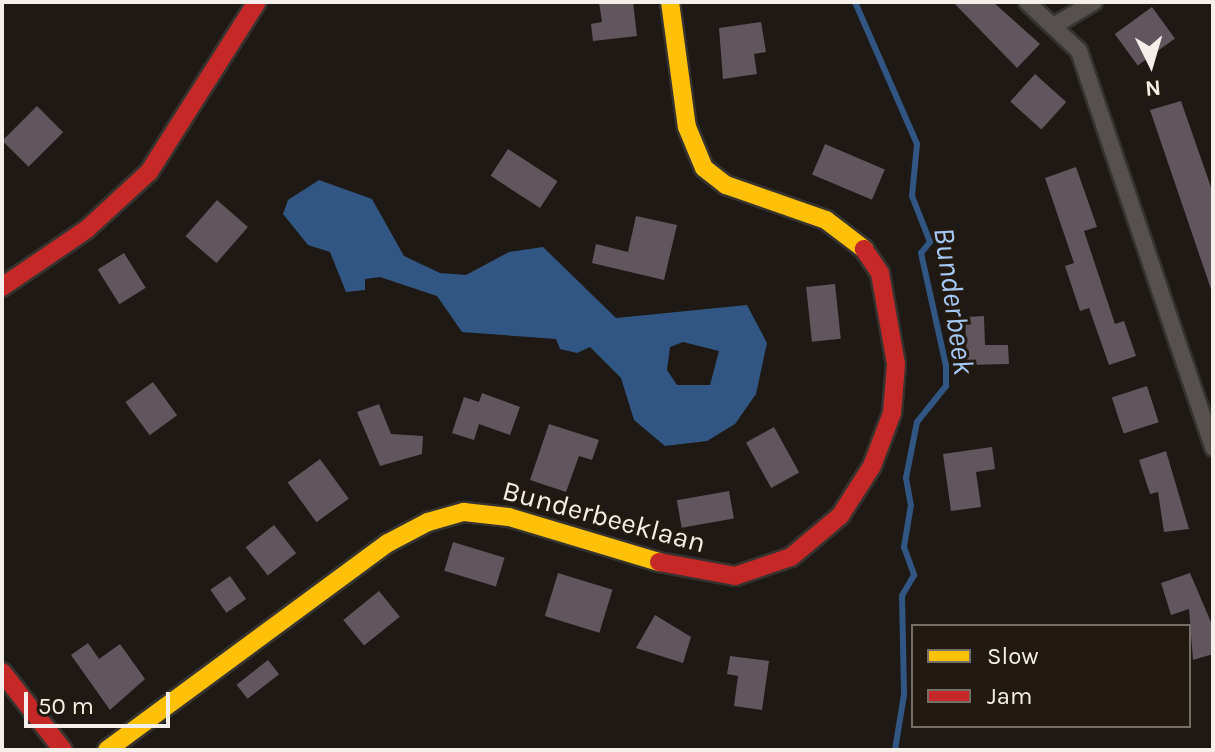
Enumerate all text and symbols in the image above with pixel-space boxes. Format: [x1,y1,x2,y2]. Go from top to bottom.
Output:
north arrow [1111,24,1191,104]
text: N [1144,74,1162,102]
water label: Bunderbeek [926,225,982,377]
street label: Bunderbeeklaan [499,474,709,560]
legend [911,624,1191,728]
text: Slow [987,642,1039,670]
scale bar [28,676,174,726]
text: Jam [987,682,1032,710]
text: 50 m [38,692,94,720]

